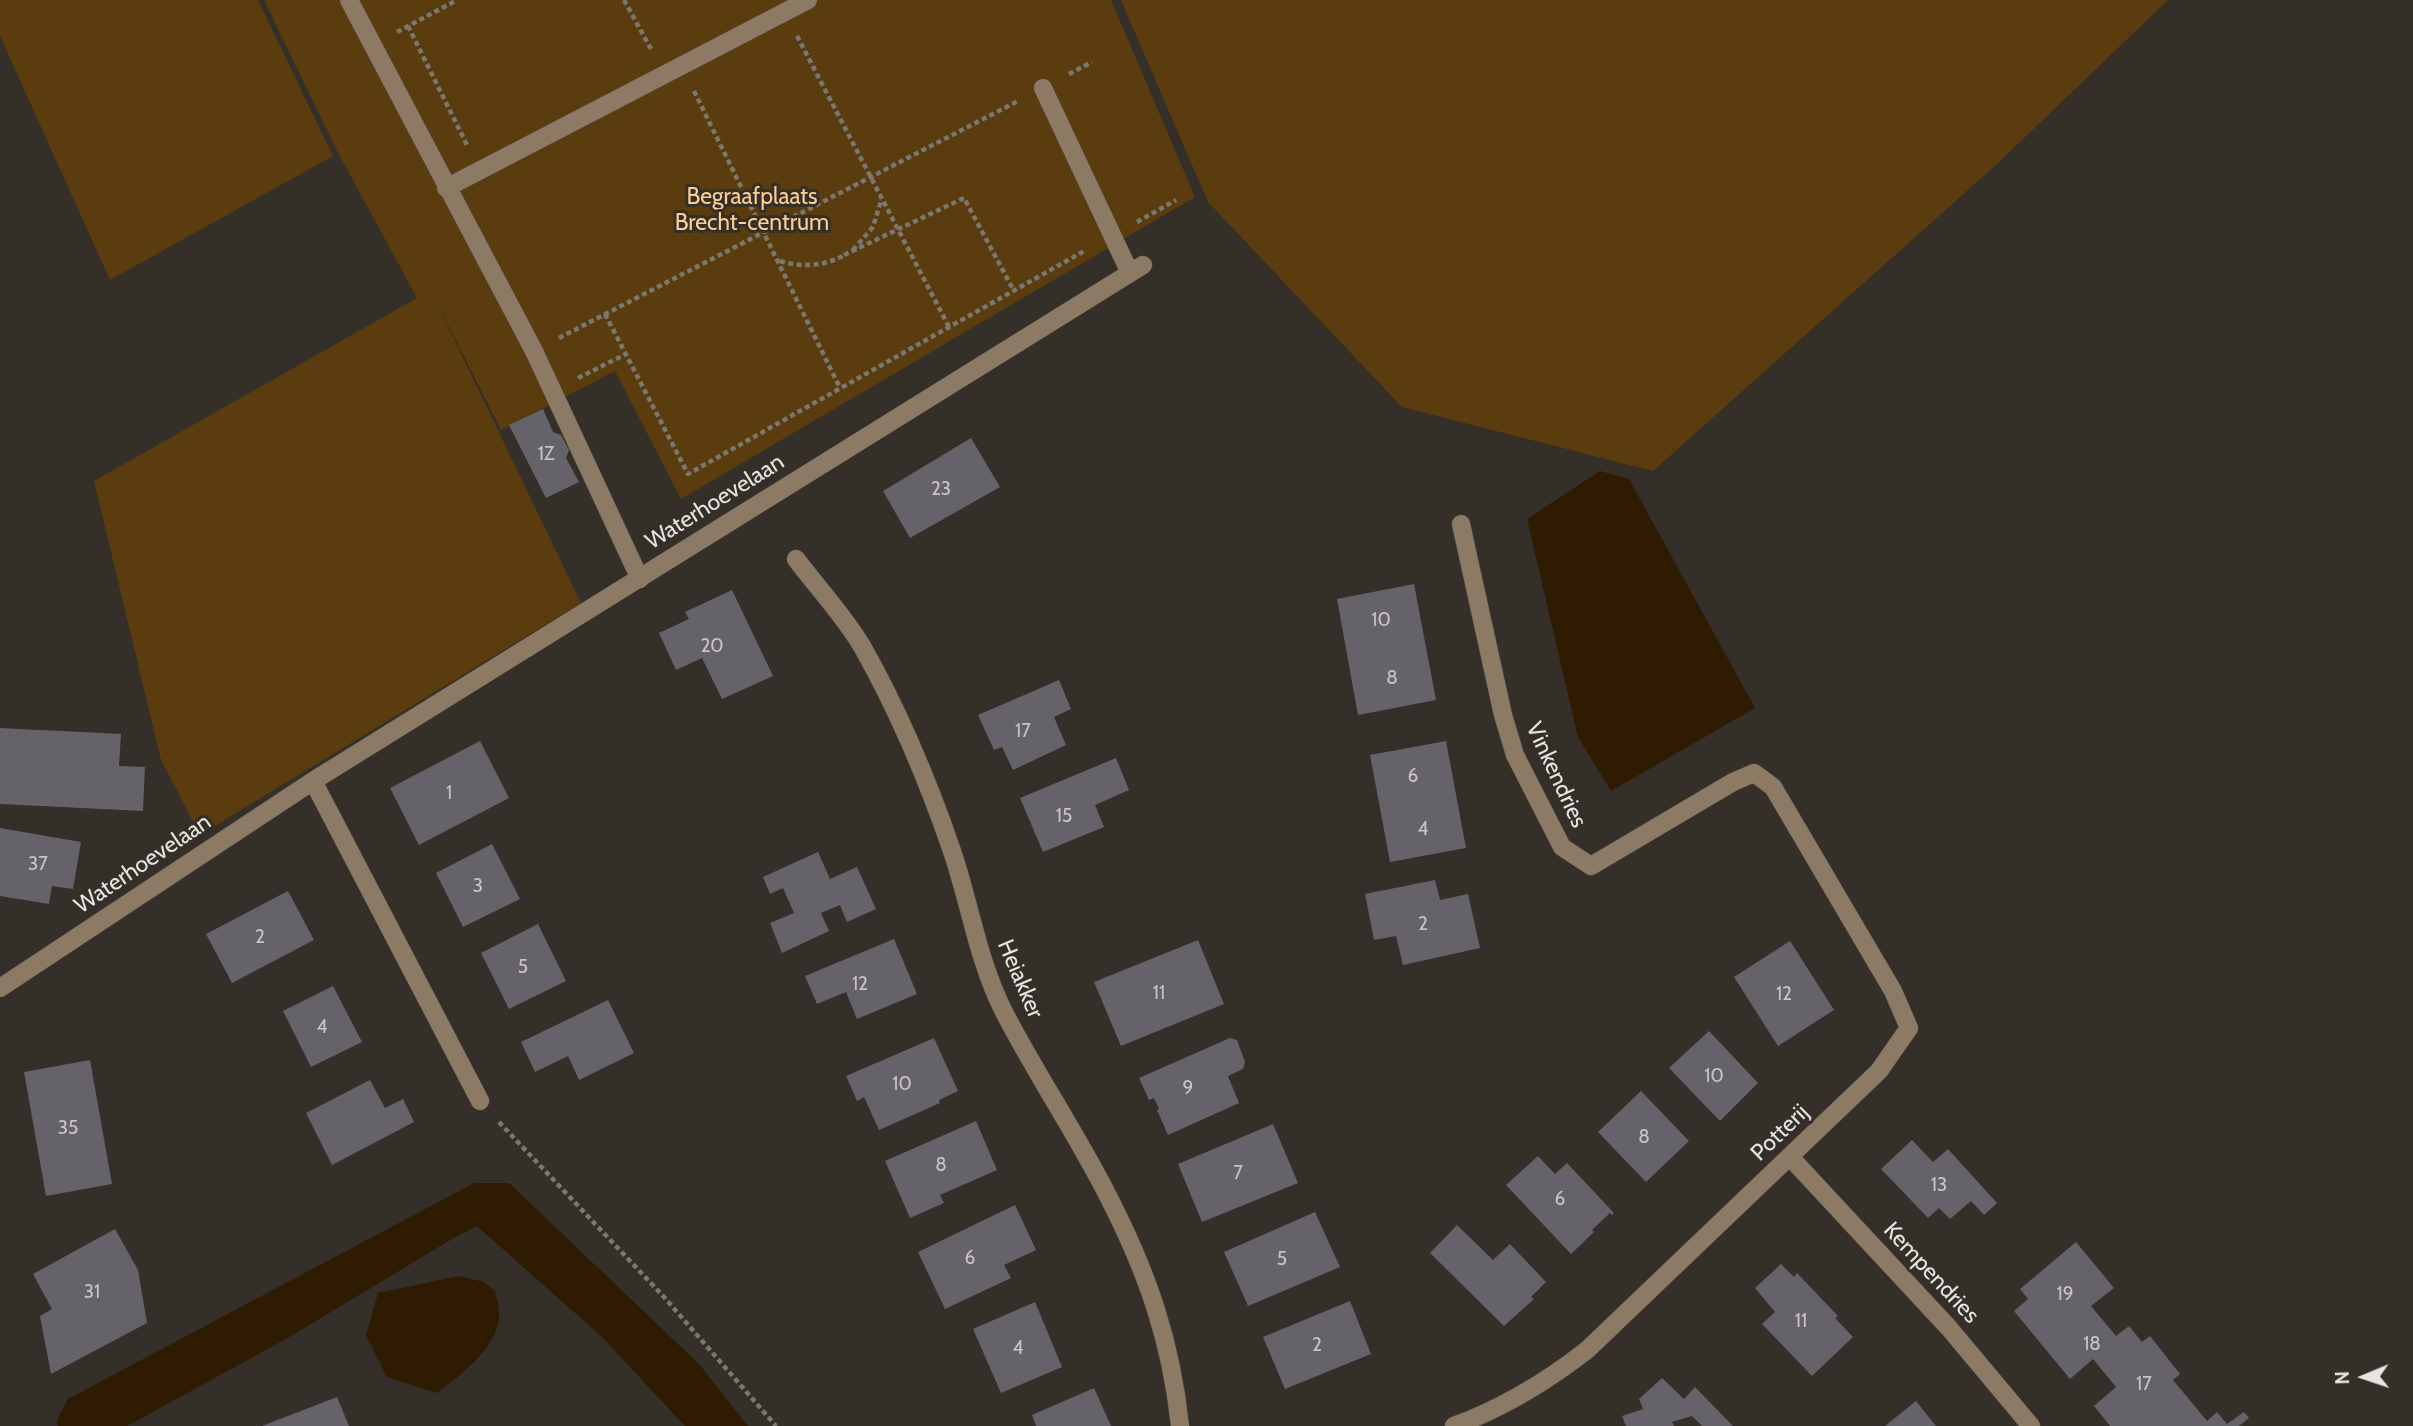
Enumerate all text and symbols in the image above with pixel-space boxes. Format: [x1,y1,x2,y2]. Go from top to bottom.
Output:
park label: Begraafplaats Brecht-centrum [675,183,829,237]
house number: 1Z [538,443,554,465]
street label: Waterhoevelaan [641,448,789,556]
house number: 23 [931,478,951,500]
house number: 10 [1371,609,1391,631]
house number: 20 [700,635,724,657]
house number: 8 [1386,667,1398,689]
street label: Vinkendries [1520,718,1592,832]
house number: 17 [1015,720,1031,742]
house number: 6 [1408,765,1418,787]
house number: 1 [446,782,452,804]
house number: 15 [1056,805,1072,827]
street label: Waterhoevelaan [70,808,216,920]
house number: 4 [1418,818,1428,840]
house number: 37 [28,853,48,875]
house number: 3 [473,875,483,897]
house number: 2 [1418,913,1428,935]
house number: 2 [255,926,265,948]
street label: Heiakker [991,936,1049,1022]
house number: 5 [518,956,528,978]
house number: 12 [852,973,868,995]
house number: 11 [1153,982,1165,1004]
house number: 12 [1776,983,1792,1005]
house number: 4 [317,1016,327,1038]
house number: 10 [1704,1065,1724,1087]
house number: 10 [892,1073,912,1095]
house number: 9 [1183,1077,1193,1099]
street label: Potterij [1745,1099,1815,1167]
house number: 35 [58,1117,78,1139]
house number: 8 [1638,1126,1650,1148]
house number: 8 [935,1154,947,1176]
house number: 7 [1233,1162,1243,1184]
house number: 13 [1931,1174,1947,1196]
house number: 6 [1555,1188,1565,1210]
street label: Kempendries [1877,1217,1985,1329]
house number: 6 [965,1247,975,1269]
house number: 5 [1277,1248,1287,1270]
house number: 31 [84,1281,100,1303]
house number: 19 [2057,1283,2073,1305]
house number: 11 [1795,1310,1807,1332]
house number: 18 [2083,1333,2101,1355]
house number: 2 [1312,1334,1322,1356]
house number: 4 [1013,1337,1023,1359]
north arrow [2329,1342,2399,1412]
text: N [2331,1371,2354,1385]
house number: 17 [2136,1373,2152,1395]

